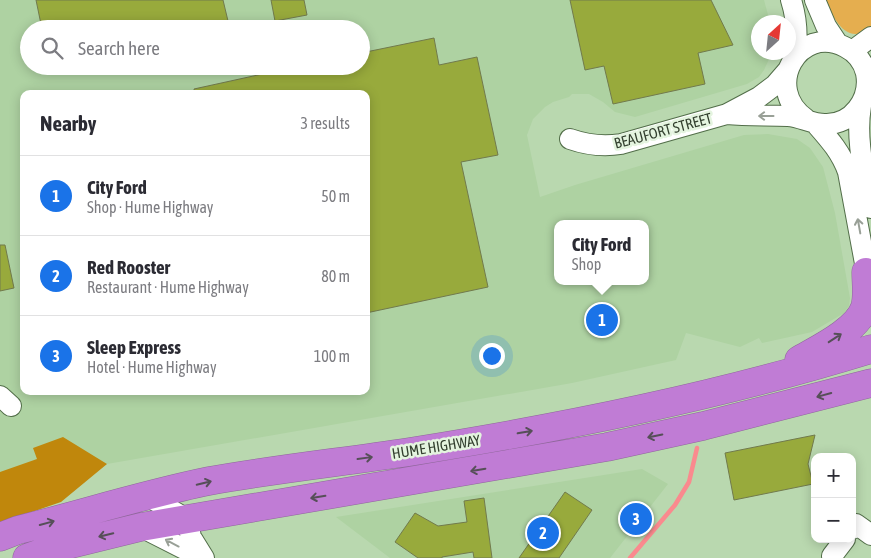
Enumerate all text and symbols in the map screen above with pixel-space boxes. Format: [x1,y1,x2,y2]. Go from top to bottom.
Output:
north arrow [751,15,796,60]
search box [20,20,370,75]
icon: search [38,34,66,62]
text: Search here [78,37,160,59]
street label: BEAUFORT STREET [612,109,714,152]
text: Nearby [40,111,96,135]
one-way arrow [759,111,775,121]
text: 3 results [300,114,350,132]
text: City Ford [87,176,147,198]
text: 1 [52,187,60,205]
text: 50 m [321,187,350,205]
text: Shop · Hume Highway [87,198,213,216]
one-way arrow [853,219,863,235]
popup [554,220,649,285]
text: City Ford [572,233,631,255]
text: Shop [572,255,601,273]
text: Red Rooster [87,256,170,278]
text: 2 [52,267,60,285]
text: 80 m [321,267,350,285]
text: Restaurant · Hume Highway [87,278,249,296]
pin: 1 [586,301,618,339]
one-way arrow [827,333,841,343]
text: Sleep Express [87,336,181,358]
your location [479,343,505,369]
text: 3 [52,347,60,365]
text: 100 m [314,347,350,365]
text: Hotel · Hume Highway [87,358,217,376]
one-way arrow [816,391,832,400]
one-way arrow [517,427,533,437]
street label: HUME HIGHWAY [391,431,482,462]
one-way arrow [647,432,663,442]
one-way arrow [356,453,372,463]
map controls [811,453,856,543]
button: + [811,453,856,498]
one-way arrow [470,465,486,475]
one-way arrow [196,478,212,487]
one-way arrow [310,492,326,502]
button: − [811,498,856,543]
pin: 3 [620,500,652,538]
pin: 2 [527,514,559,552]
one-way arrow [38,518,54,527]
one-way arrow [99,531,115,540]
one-way arrow [165,537,180,547]

